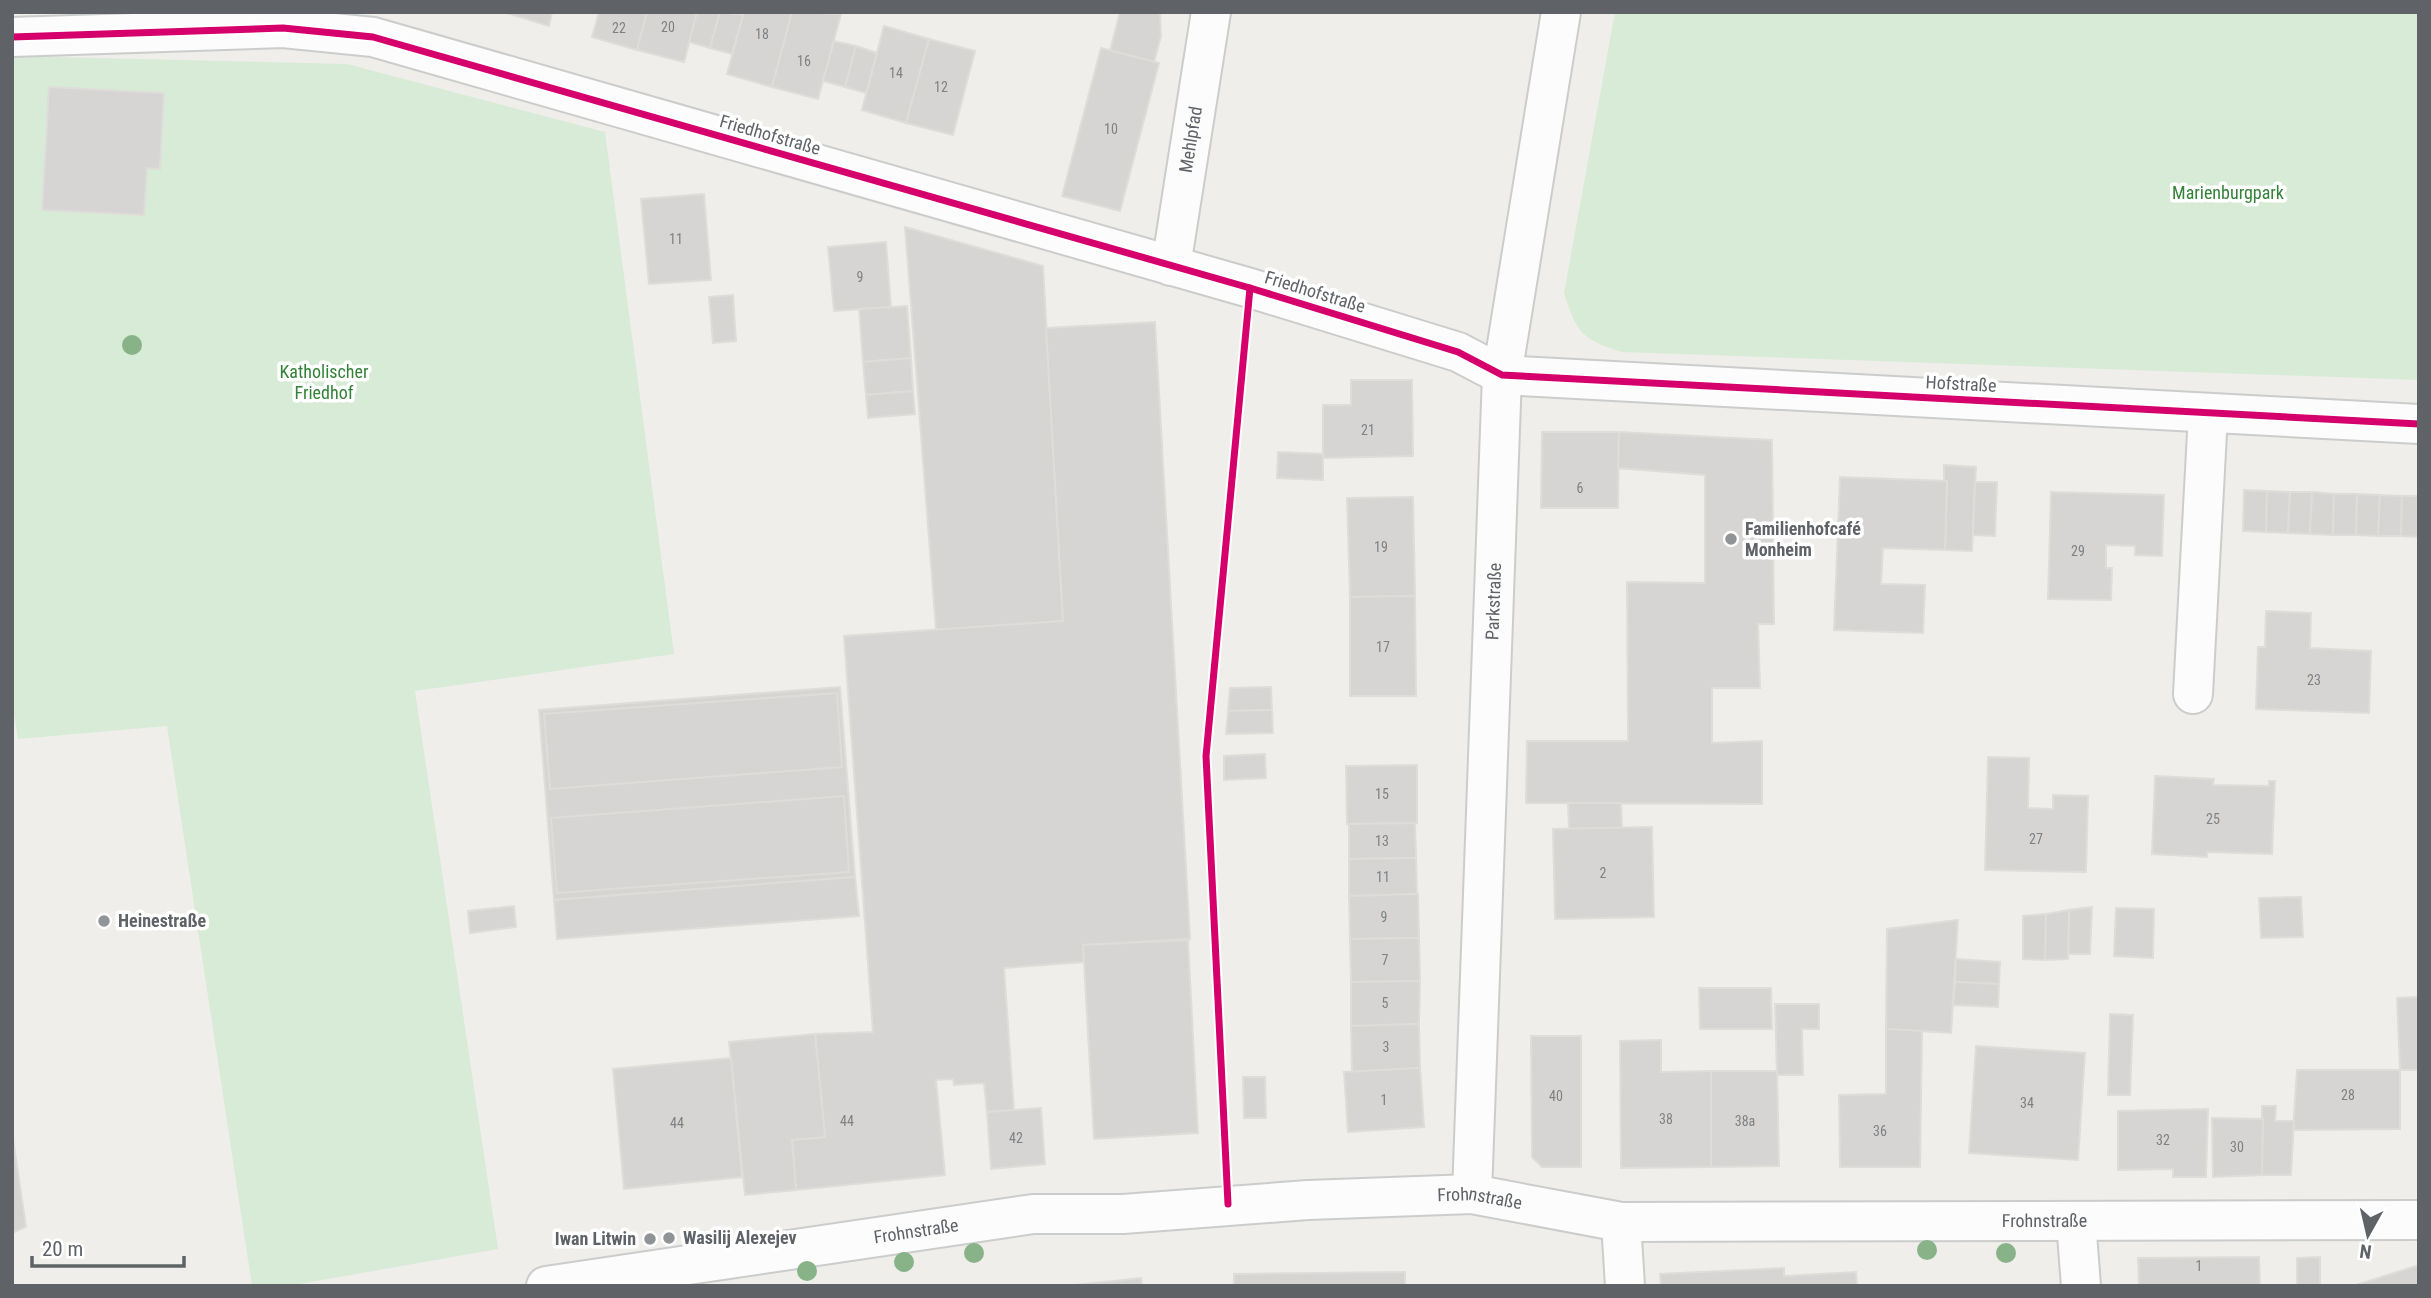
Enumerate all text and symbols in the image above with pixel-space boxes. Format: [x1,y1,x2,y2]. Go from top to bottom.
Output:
house number: 20 [661,19,675,35]
house number: 22 [612,20,626,36]
house number: 18 [755,26,769,42]
house number: 16 [797,53,811,69]
house number: 14 [889,65,903,81]
house number: 12 [934,79,948,95]
street label: Mehlpfad [1175,105,1206,174]
street label: Friedhofstraße [717,110,823,159]
house number: 10 [1104,121,1118,137]
park label: Marienburgpark [2172,182,2284,203]
house number: 11 [669,231,683,247]
street label: Friedhofstraße [1262,266,1368,317]
house number: 9 [857,269,863,285]
park label: Katholischer Friedhof [280,361,369,403]
street label: Hofstraße [1925,371,1997,396]
house number: 21 [1361,422,1375,438]
house number: 6 [1577,480,1584,496]
place label: Familienhofcafé Monheim [1745,518,1861,560]
marker: Familienhofcafé Monheim [1723,531,1739,547]
house number: 19 [1374,539,1388,555]
house number: 29 [2071,543,2085,559]
street label: Parkstraße [1481,562,1505,640]
house number: 17 [1376,639,1390,655]
house number: 23 [2307,672,2321,688]
house number: 15 [1375,786,1389,802]
house number: 25 [2206,811,2220,827]
house number: 27 [2029,831,2043,847]
house number: 13 [1375,833,1389,849]
house number: 2 [1600,865,1607,881]
house number: 11 [1376,869,1390,885]
house number: 9 [1381,909,1387,925]
place label: Heinestraße [118,910,207,931]
marker: Heinestraße [96,913,112,929]
house number: 7 [1382,952,1389,968]
house number: 5 [1382,995,1389,1011]
house number: 3 [1383,1039,1389,1055]
house number: 28 [2341,1087,2355,1103]
house number: 40 [1549,1088,1563,1104]
house number: 1 [1381,1092,1387,1108]
house number: 34 [2020,1095,2034,1111]
house number: 38 [1659,1111,1673,1127]
house number: 44 [840,1113,854,1129]
house number: 38a [1735,1113,1755,1129]
house number: 44 [670,1115,684,1131]
house number: 36 [1873,1123,1887,1139]
house number: 42 [1009,1130,1023,1146]
house number: 32 [2156,1132,2170,1148]
house number: 30 [2230,1139,2244,1155]
street label: Frohnstraße [1437,1183,1524,1213]
north arrow [2333,1200,2403,1270]
street label: Frohnstraße [2002,1210,2087,1231]
street label: Frohnstraße [872,1214,960,1247]
scale bar [32,1224,184,1268]
place label: Wasilij Alexejev [683,1227,796,1248]
place label: Iwan Litwin [555,1228,636,1249]
marker: Wasilij Alexejev [661,1230,677,1246]
marker: Iwan Litwin [642,1231,658,1247]
text: 20 m [42,1237,83,1261]
text: N [2358,1239,2373,1264]
house number: 1 [2196,1258,2202,1274]

